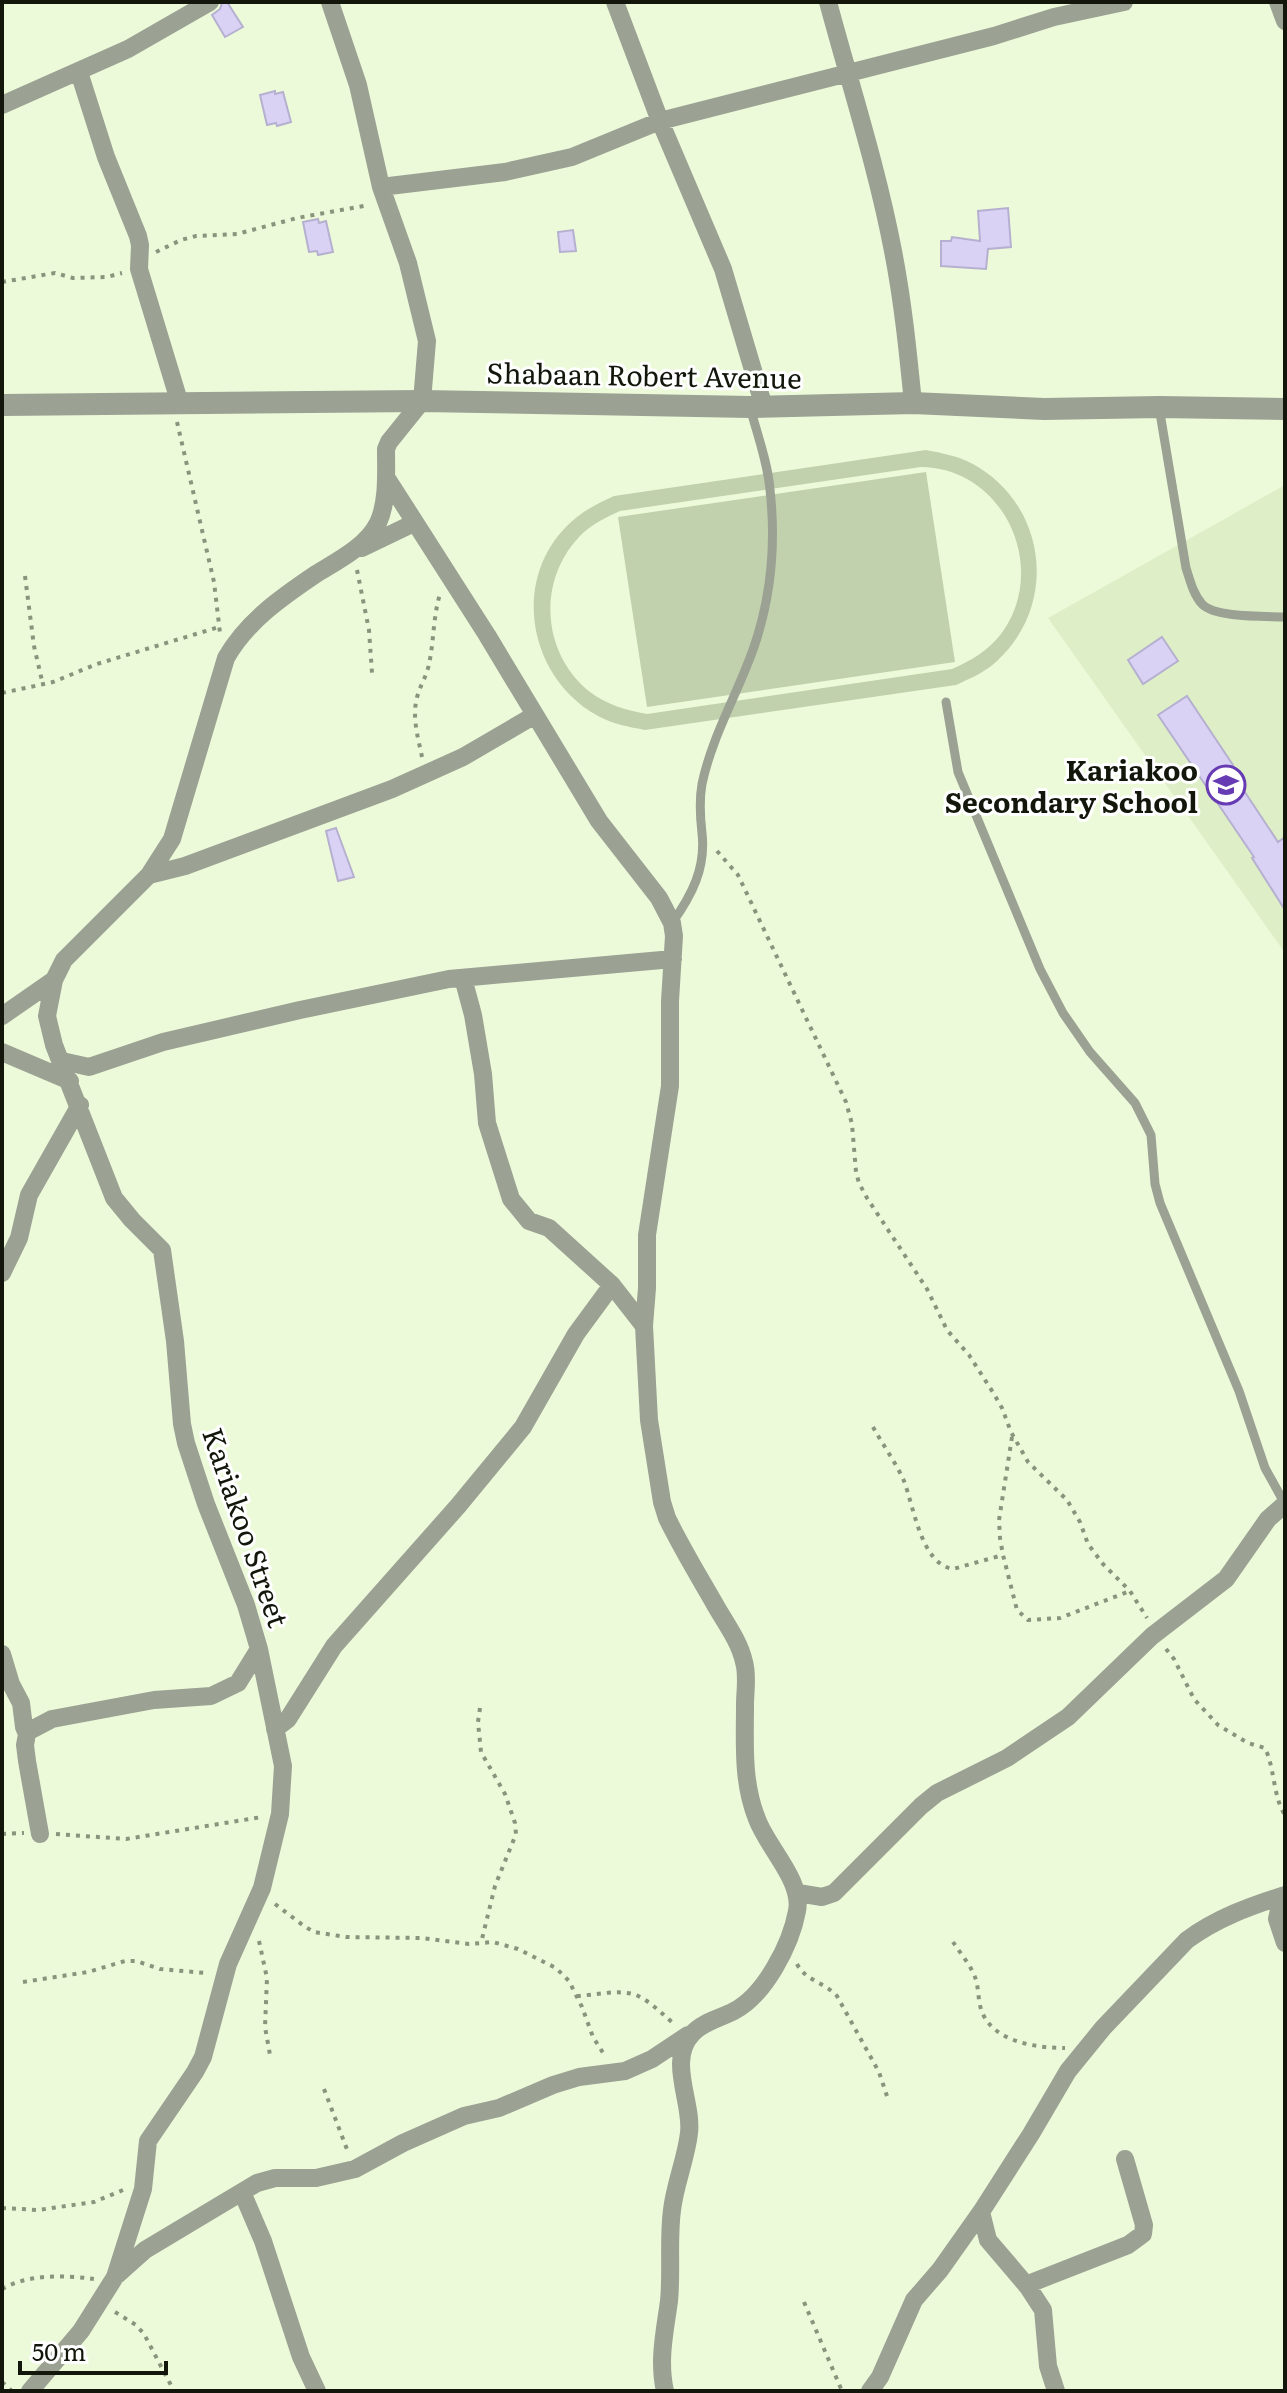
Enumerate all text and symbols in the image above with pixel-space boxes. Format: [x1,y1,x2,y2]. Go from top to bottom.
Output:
street label: Shabaan Robert Avenue [486,350,802,398]
place label: Kariakoo Secondary School [945,748,1198,822]
school or university icon: Kariakoo Secondary School [1205,764,1247,806]
street label: Kariakoo Street [193,1422,301,1633]
scale bar [20,2325,166,2375]
text: 50 m [32,2333,86,2368]

